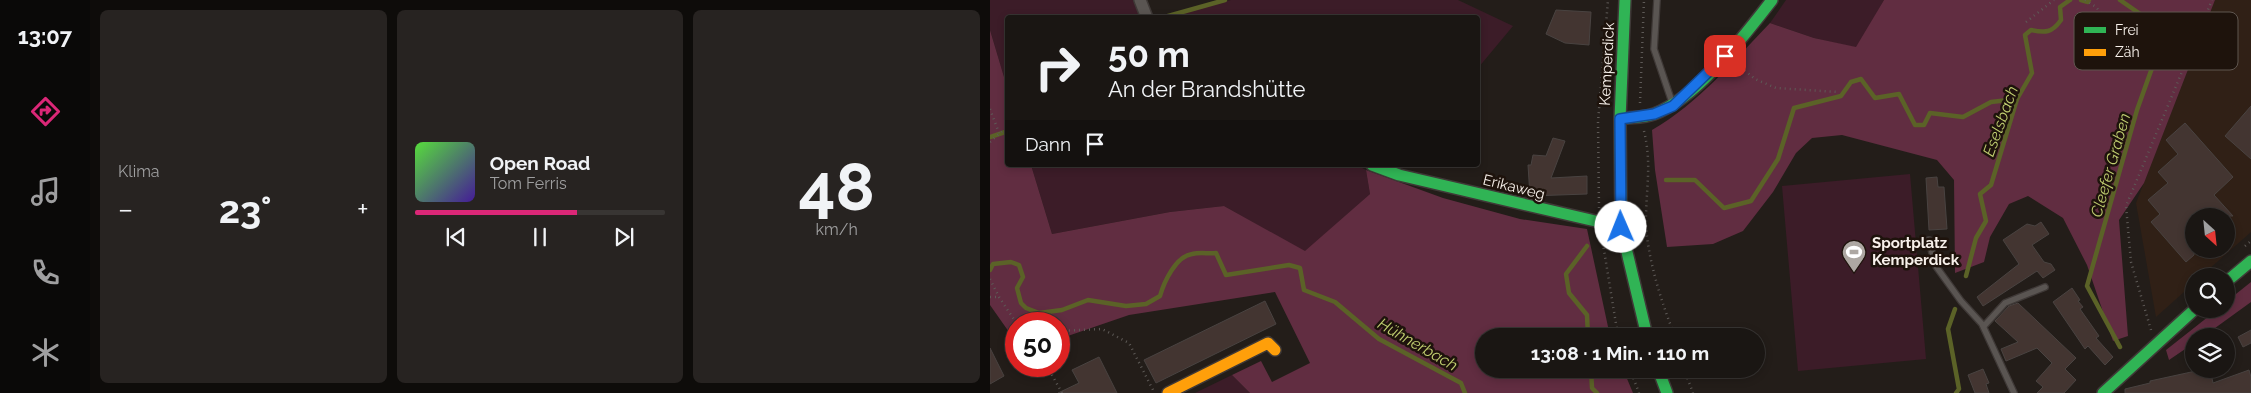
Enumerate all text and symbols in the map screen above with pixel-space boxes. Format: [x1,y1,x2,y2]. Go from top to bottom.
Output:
legend [2074,12,2238,70]
street label: Kemperdick [1596,22,1618,106]
text: Frei [2115,22,2139,38]
text: 13:07 [18,23,72,49]
text: 50 m [1108,34,1190,75]
icon: right [1025,35,1090,100]
pin [1704,35,1746,77]
icon: arrive [1711,42,1739,70]
text: Zäh [2115,44,2140,60]
text: An der Brandshütte [1108,76,1306,102]
water label: Eselsbach [1979,83,2022,159]
icon: directions [28,94,63,129]
water label: Cleefer Graben [2087,111,2134,219]
icon: arrive [1081,130,1109,158]
text: Dann [1025,133,1071,155]
text: 48 [798,149,875,225]
text: Open Road [490,152,590,174]
text: Klima [118,162,160,181]
street label: Erikaweg [1481,171,1547,203]
icon: music [28,174,63,209]
text: Tom Ferris [490,174,567,193]
text: 23° [219,187,271,232]
text: − [118,193,133,226]
text: + [357,193,369,226]
position arrow [1594,200,1646,252]
north arrow [2185,208,2235,258]
map controls [2185,208,2235,378]
text: km/h [816,220,858,239]
icon: previous [442,223,470,251]
icon: pause [526,223,554,251]
icon: next [610,223,638,251]
place label: Sportplatz Kemperdick [1872,234,1960,269]
sports icon: Sportplatz Kemperdick [1841,239,1867,273]
icon: phone [28,255,63,290]
button: search [2185,268,2235,318]
speed limit sign: 50 [1005,312,1070,377]
water label: Hühnerbach [1375,314,1461,375]
button: layers [2185,328,2235,378]
icon: climate [28,335,63,370]
text: 13:08 · 1 Min. · 110 m [1531,342,1709,364]

